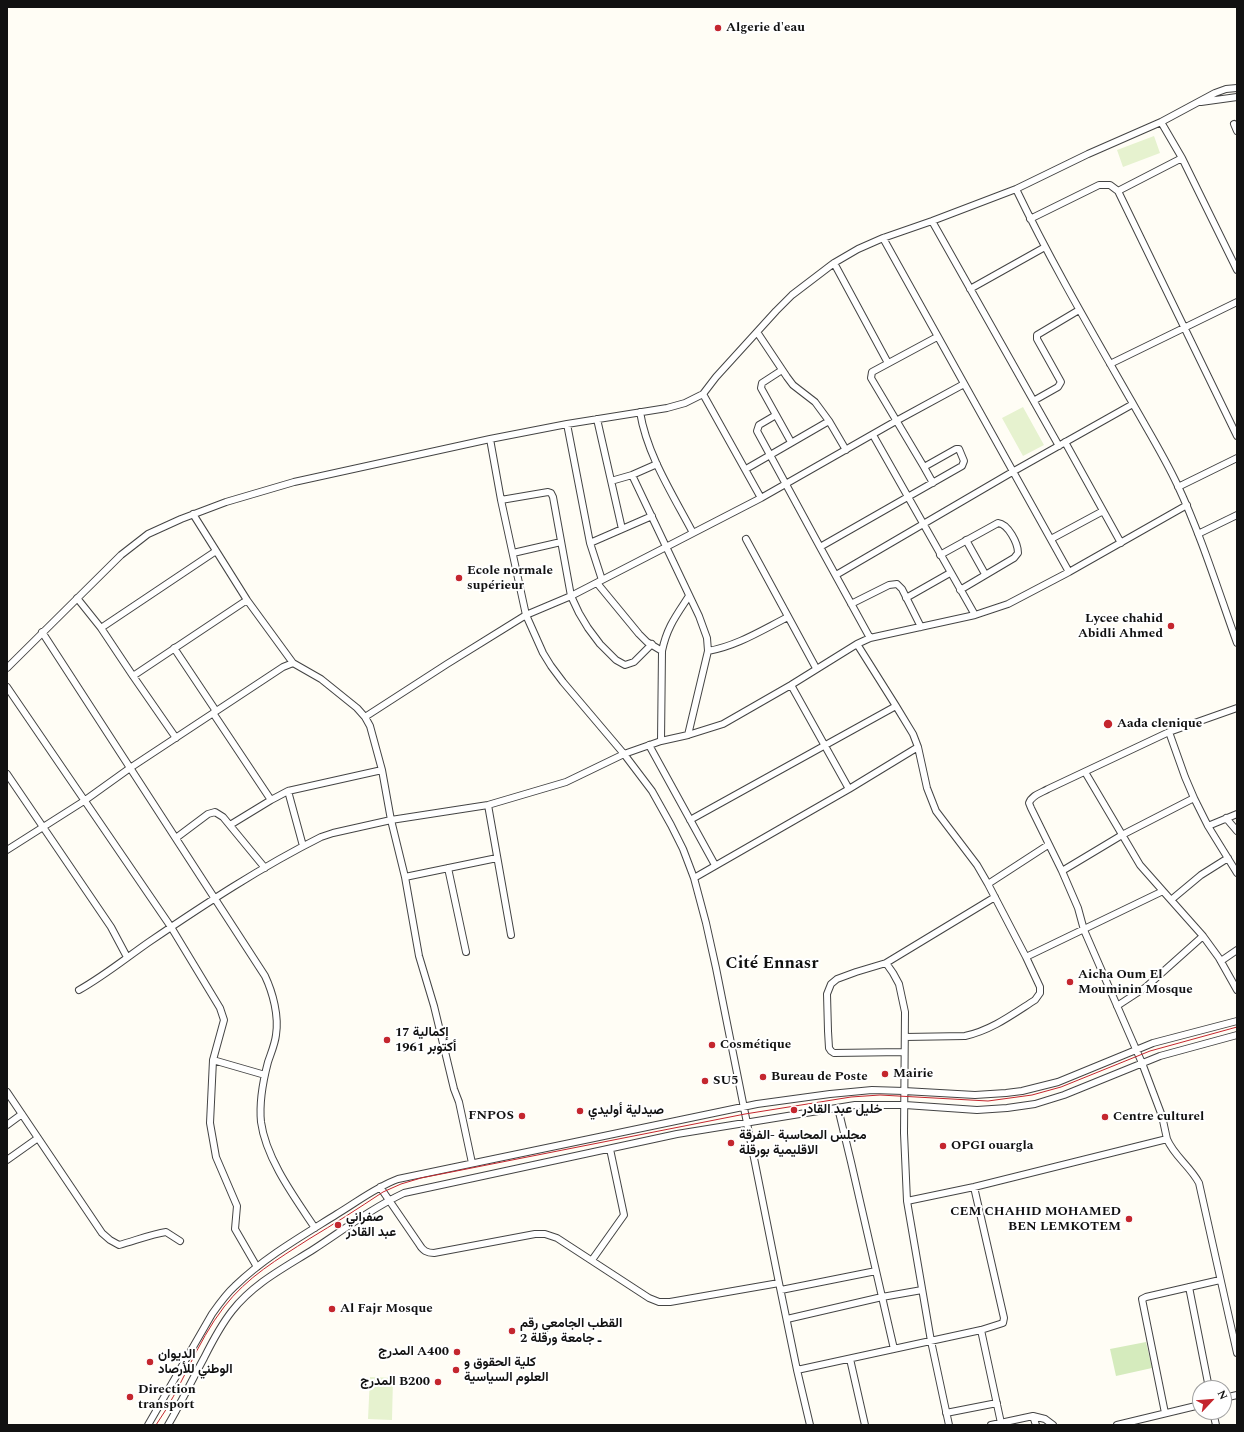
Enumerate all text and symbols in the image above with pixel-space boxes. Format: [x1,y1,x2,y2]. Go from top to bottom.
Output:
place label: Algerie d'eau [726,20,805,36]
marker: Algerie d'eau [713,23,723,33]
place label: Ecole normale supérieur [467,563,553,594]
marker: Ecole normale supérieur [454,573,464,583]
place label: Lycee chahid Abidli Ahmed [1078,611,1163,642]
marker: Lycee chahid Abidli Ahmed [1166,621,1176,631]
place label: Aada clenique [1117,716,1202,732]
marker: Aada clenique [1102,718,1114,730]
district label: Cité Ennasr [726,955,818,975]
place label: Aicha Oum El Mouminin Mosque [1078,967,1193,998]
marker: Aicha Oum El Mouminin Mosque [1065,977,1075,987]
place label: إكمالية 17 أكتوبر 1961 [395,1025,456,1056]
marker: إكمالية 17 أكتوبر 1961 [382,1035,392,1045]
place label: Cosmétique [720,1037,791,1053]
marker: Cosmétique [707,1040,717,1050]
place label: Mairie [893,1066,933,1082]
place label: Bureau de Poste [771,1069,868,1085]
marker: Mairie [880,1069,890,1079]
marker: Bureau de Poste [758,1072,768,1082]
place label: SU5 [713,1073,739,1089]
marker: SU5 [700,1076,710,1086]
place label: خليل عبد القادر [802,1102,882,1118]
place label: صيدلية أوليدي [588,1103,664,1119]
marker: خليل عبد القادر [789,1105,799,1115]
marker: صيدلية أوليدي [575,1106,585,1116]
place label: FNPOS [468,1108,514,1124]
place label: Centre culturel [1113,1109,1204,1125]
marker: FNPOS [517,1111,527,1121]
marker: Centre culturel [1100,1112,1110,1122]
place label: مجلس المحاسبة -الفرقة الاقليمية بورقلة [739,1128,867,1159]
marker: مجلس المحاسبة -الفرقة الاقليمية بورقلة [726,1138,736,1148]
place label: OPGI ouargla [951,1138,1033,1154]
marker: OPGI ouargla [938,1141,948,1151]
place label: CEM CHAHID MOHAMED BEN LEMKOTEM [950,1204,1121,1235]
place label: صفراني عبد القادر [346,1210,396,1241]
marker: CEM CHAHID MOHAMED BEN LEMKOTEM [1124,1214,1134,1224]
marker: صفراني عبد القادر [333,1220,343,1230]
place label: Al Fajr Mosque [340,1301,433,1317]
marker: Al Fajr Mosque [327,1304,337,1314]
place label: القطب الجامعي رقم 2 ـ جامعة ورقلة [520,1316,622,1347]
marker: القطب الجامعي رقم 2 ـ جامعة ورقلة [507,1326,517,1336]
place label: المدرج A400 [378,1344,449,1360]
place label: الديوان الوطني للأرصاد [158,1347,233,1378]
marker: المدرج A400 [452,1347,462,1357]
place label: كلية الحقوق و العلوم السياسية [464,1355,549,1386]
marker: الديوان الوطني للأرصاد [145,1357,155,1367]
marker: كلية الحقوق و العلوم السياسية [451,1365,461,1375]
place label: المدرج B200 [360,1374,430,1390]
marker: المدرج B200 [433,1377,443,1387]
north arrow [1192,1380,1232,1420]
place label: Direction transport [138,1382,196,1413]
text: N [1213,1387,1232,1403]
marker: Direction transport [125,1392,135,1402]

